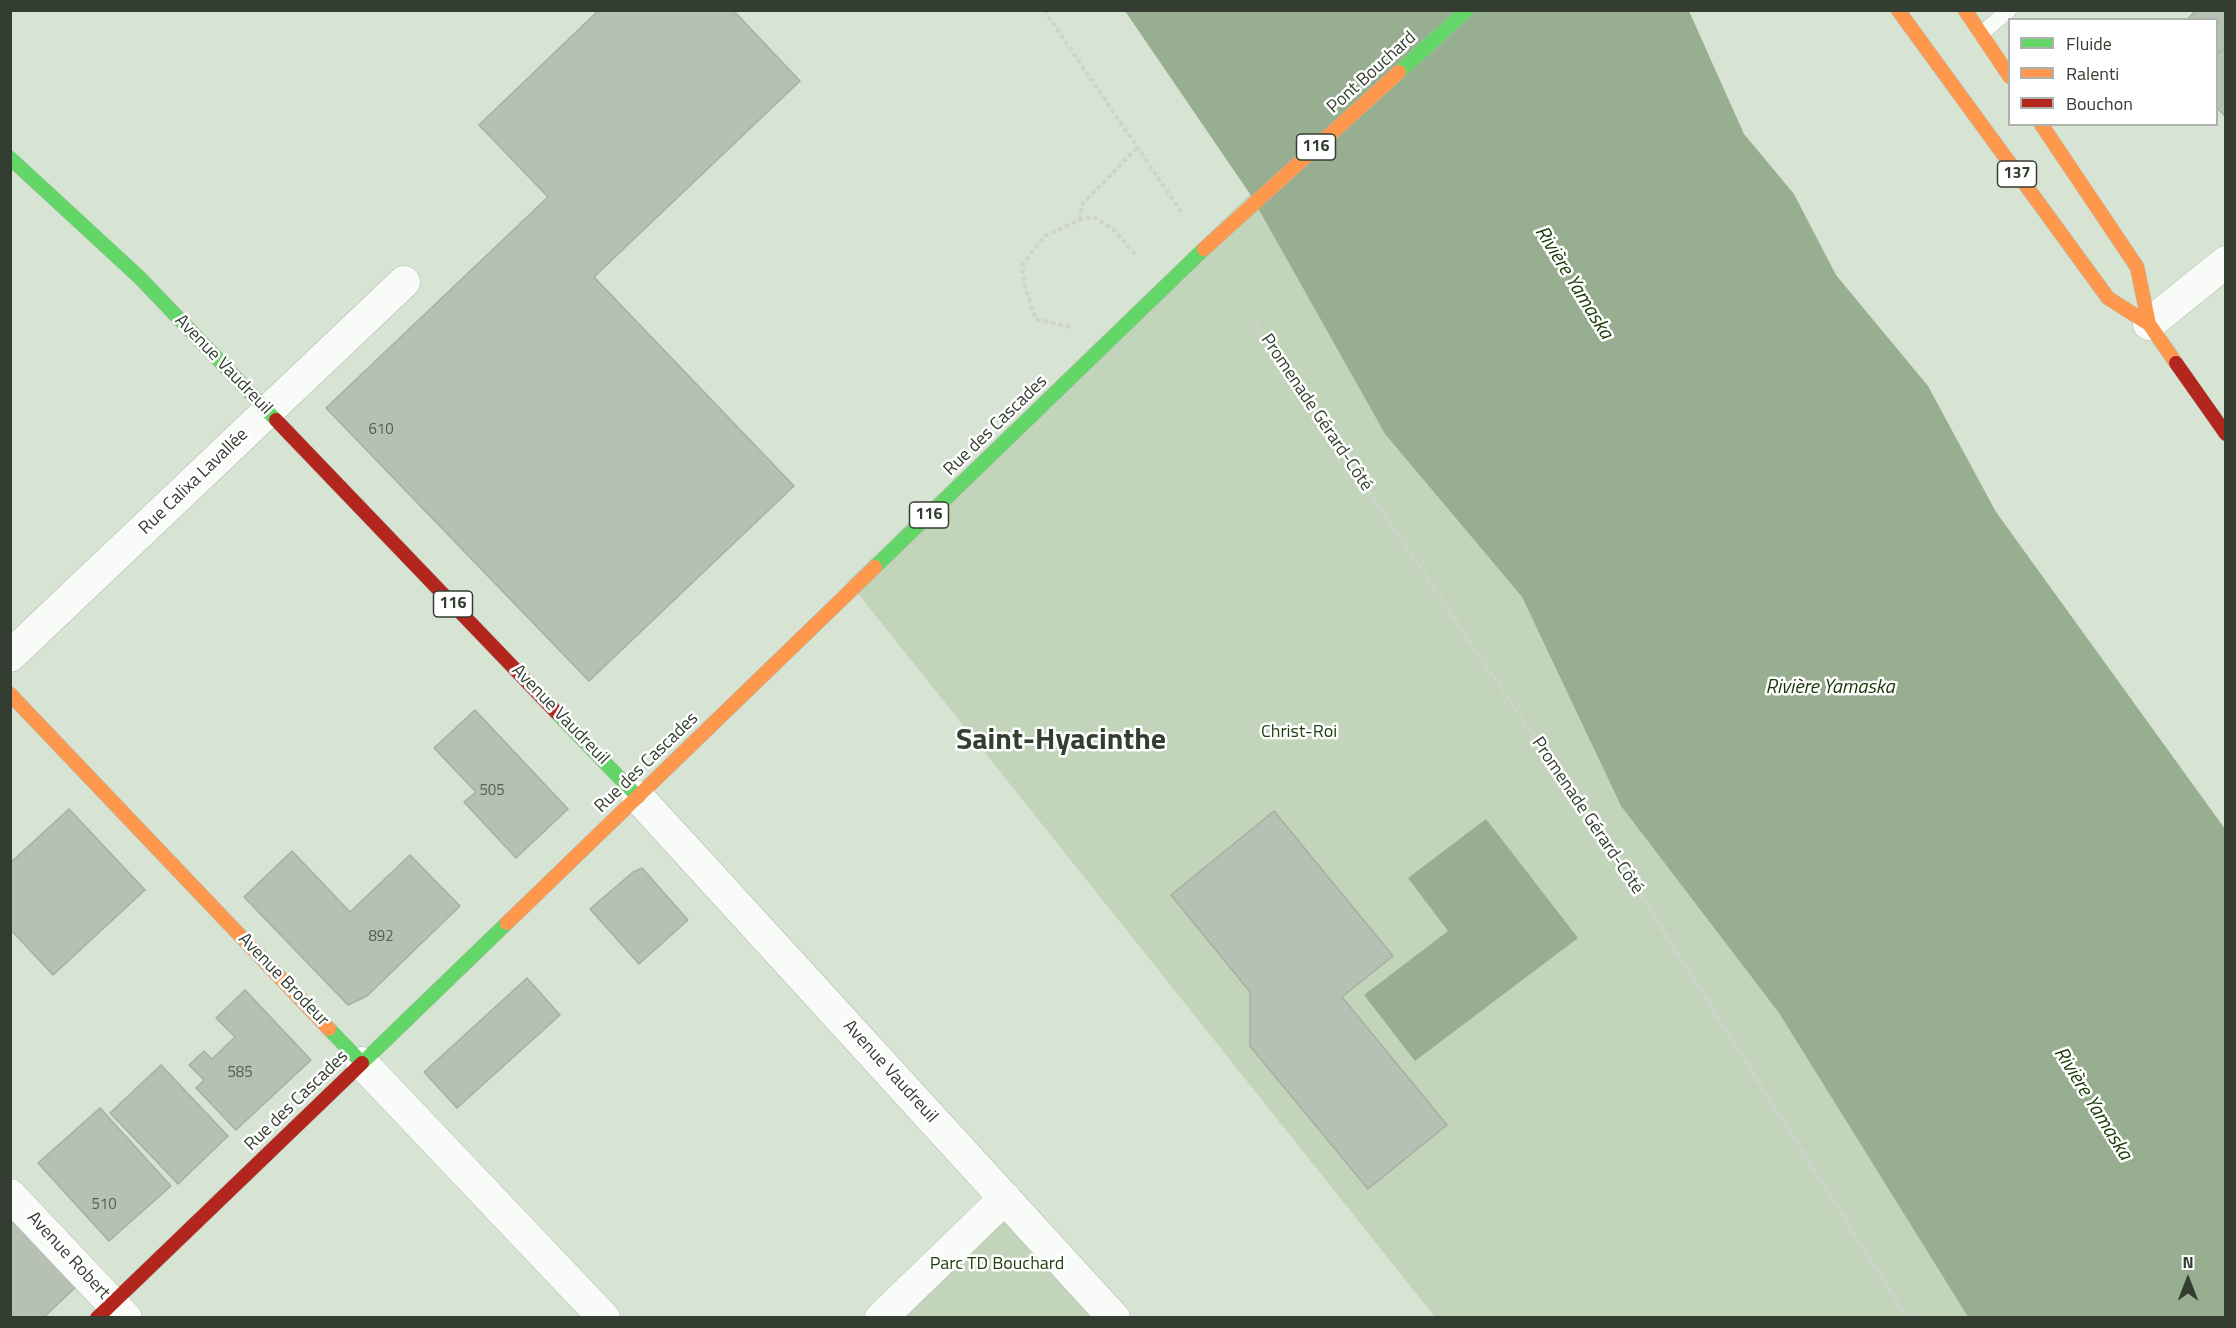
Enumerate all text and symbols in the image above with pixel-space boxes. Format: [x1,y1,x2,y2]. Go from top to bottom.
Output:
legend [2008,18,2218,126]
street label: Pont Bouchard [1323,27,1421,119]
text: Fluide [2066,30,2112,57]
text: Ralenti [2066,60,2119,87]
text: Bouchon [2066,90,2133,117]
road number: 116 [1296,134,1336,160]
road number: 137 [1998,161,2036,187]
water label: Rivière Yamaska [1529,222,1617,344]
street label: Avenue Vaudreuil [170,310,276,420]
street label: Promenade Gérard-Côté [1255,330,1377,496]
street label: Rue des Cascades [940,371,1052,481]
house number: 610 [368,421,394,439]
street label: Rue Calixa Lavallée [135,425,253,539]
road number: 116 [910,502,948,528]
road number: 116 [434,591,472,617]
street label: Avenue Vaudreuil [507,660,613,770]
water label: Rivière Yamaska [1766,676,1894,700]
street label: Rue des Cascades [591,708,703,818]
park label: Christ-Roi [1261,722,1337,744]
district label: Saint-Hyacinthe [956,724,1166,760]
street label: Promenade Gérard-Côté [1526,733,1648,899]
house number: 505 [479,782,505,800]
house number: 892 [368,928,394,946]
street label: Avenue Brodeur [233,929,333,1031]
street label: Avenue Vaudreuil [838,1016,942,1128]
water label: Rivière Yamaska [2048,1043,2136,1165]
street label: Rue des Cascades [241,1046,353,1156]
house number: 585 [227,1064,253,1082]
house number: 510 [91,1196,117,1214]
street label: Avenue Robert [22,1208,114,1304]
north arrow [2158,1250,2218,1310]
text: N [2182,1250,2194,1274]
park label: Parc TD Bouchard [930,1254,1064,1276]

